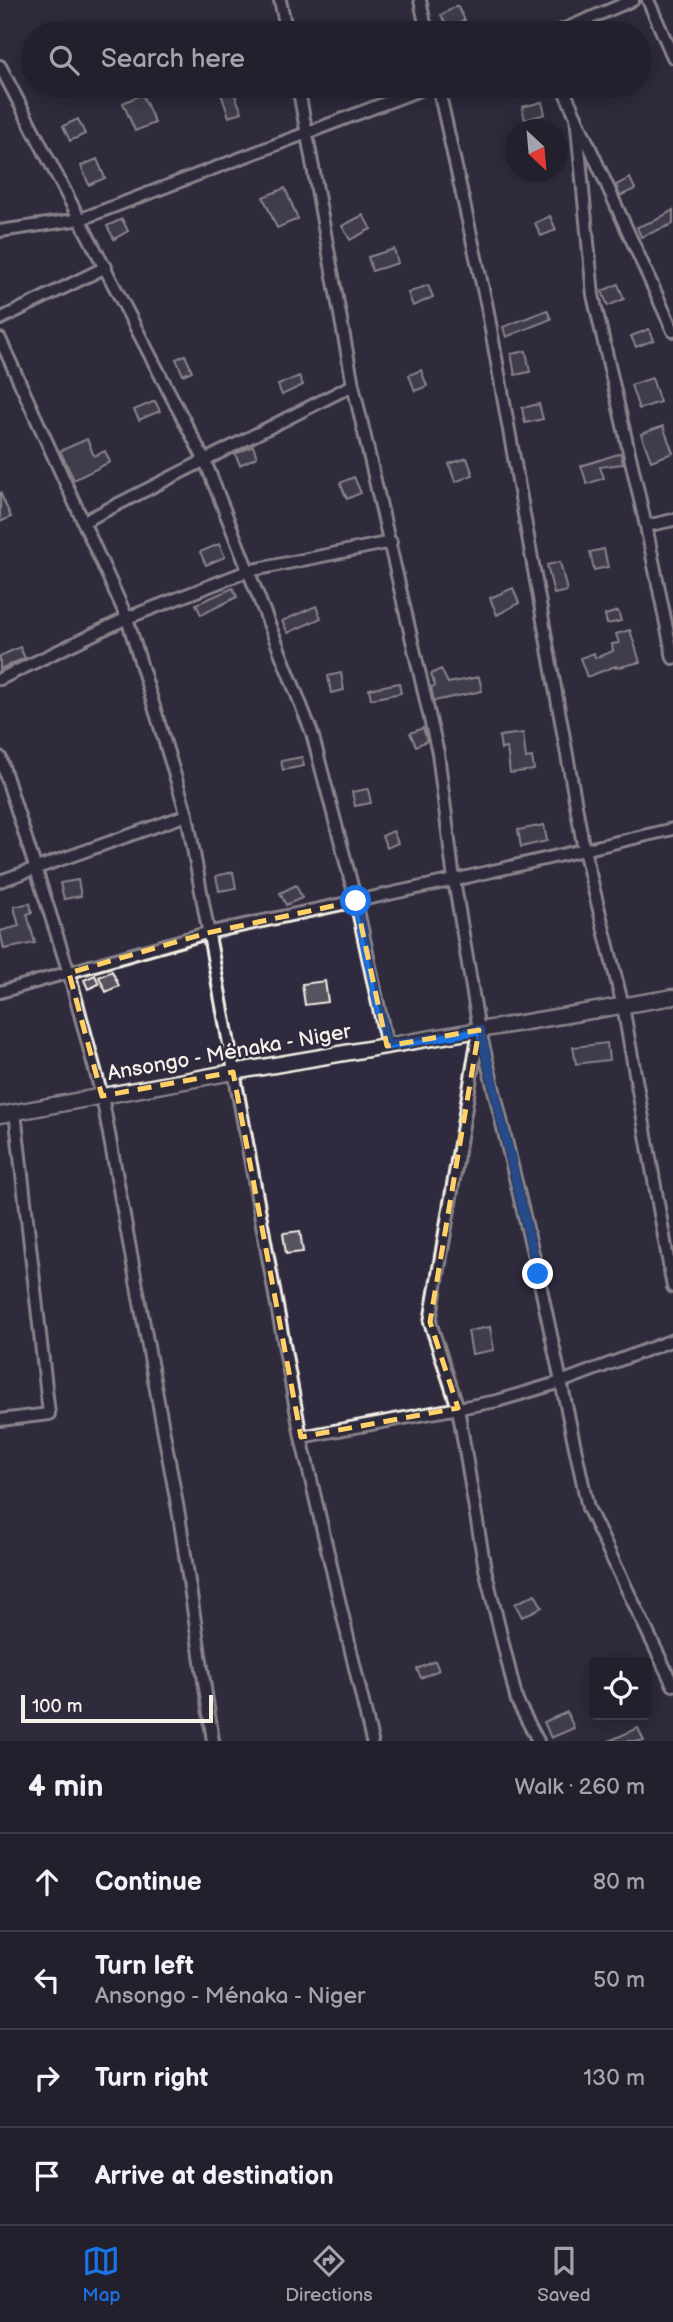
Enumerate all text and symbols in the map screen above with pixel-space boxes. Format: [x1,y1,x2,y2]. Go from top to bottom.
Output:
search box [21,21,652,98]
icon: search [45,41,83,79]
text: Search here [101,44,245,75]
north arrow [505,119,568,182]
route start [340,885,371,916]
street label: Ansongo - Ménaka - Niger [105,1019,353,1086]
route end [522,1258,553,1289]
map controls [589,1657,652,1720]
button: locate [589,1657,652,1720]
scale bar [21,1692,214,1724]
text: 100 m [32,1695,83,1718]
text: 4 min [28,1769,103,1805]
text: Walk · 260 m [515,1773,645,1801]
icon: ahead [28,1863,66,1901]
text: Continue [95,1867,202,1898]
text: 80 m [593,1868,645,1896]
text: Turn left [95,1951,194,1982]
icon: left [28,1961,66,1999]
text: 50 m [593,1966,645,1994]
text: Ansongo - Ménaka - Niger [95,1982,365,2010]
icon: right [28,2059,66,2097]
text: Turn right [95,2063,208,2094]
text: 130 m [583,2064,645,2092]
icon: arrive [28,2157,66,2195]
text: Arrive at destination [95,2161,334,2192]
tab: Map [82,2242,121,2307]
tab: Directions [285,2242,373,2307]
tab: Saved [537,2242,591,2307]

